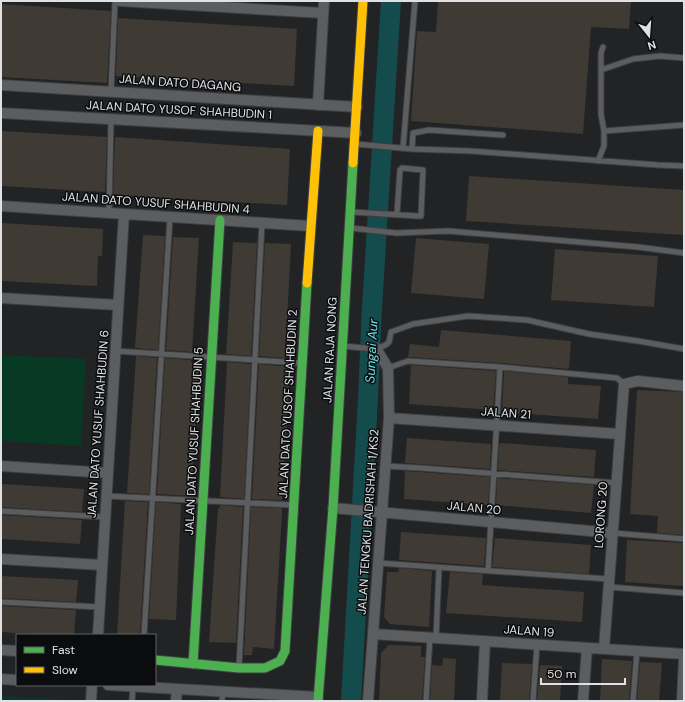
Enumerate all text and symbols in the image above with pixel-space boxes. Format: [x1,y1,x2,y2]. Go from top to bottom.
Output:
north arrow [629,16,669,56]
text: N [646,38,658,53]
street label: JALAN DATO DAGANG [118,71,242,95]
street label: JALAN DATO YUSOF SHAHBUDIN 1 [86,97,272,123]
street label: JALAN DATO YUSUF SHAHBUDIN 4 [62,188,250,218]
street label: JALAN RAJA NONG [319,297,341,403]
street label: JALAN DATO YUSOF SHAHBUDIN 2 [275,309,301,499]
water label: Sungai Aur [361,317,382,384]
street label: JALAN DATO YUSUF SHAHBUDIN 6 [83,329,113,519]
street label: JALAN DATO YUSUF SHAHBUDIN 5 [181,347,207,535]
street label: JALAN 21 [480,403,532,423]
street label: JALAN TENGKU BADRISHAH 1/KS2 [354,429,382,615]
street label: LORONG 20 [591,481,611,549]
street label: JALAN 20 [446,498,502,518]
street label: JALAN 19 [503,621,555,641]
legend [16,634,156,686]
text: Fast [52,642,75,658]
scale bar [541,660,625,686]
text: Slow [52,662,78,678]
text: 50 m [547,666,576,682]

